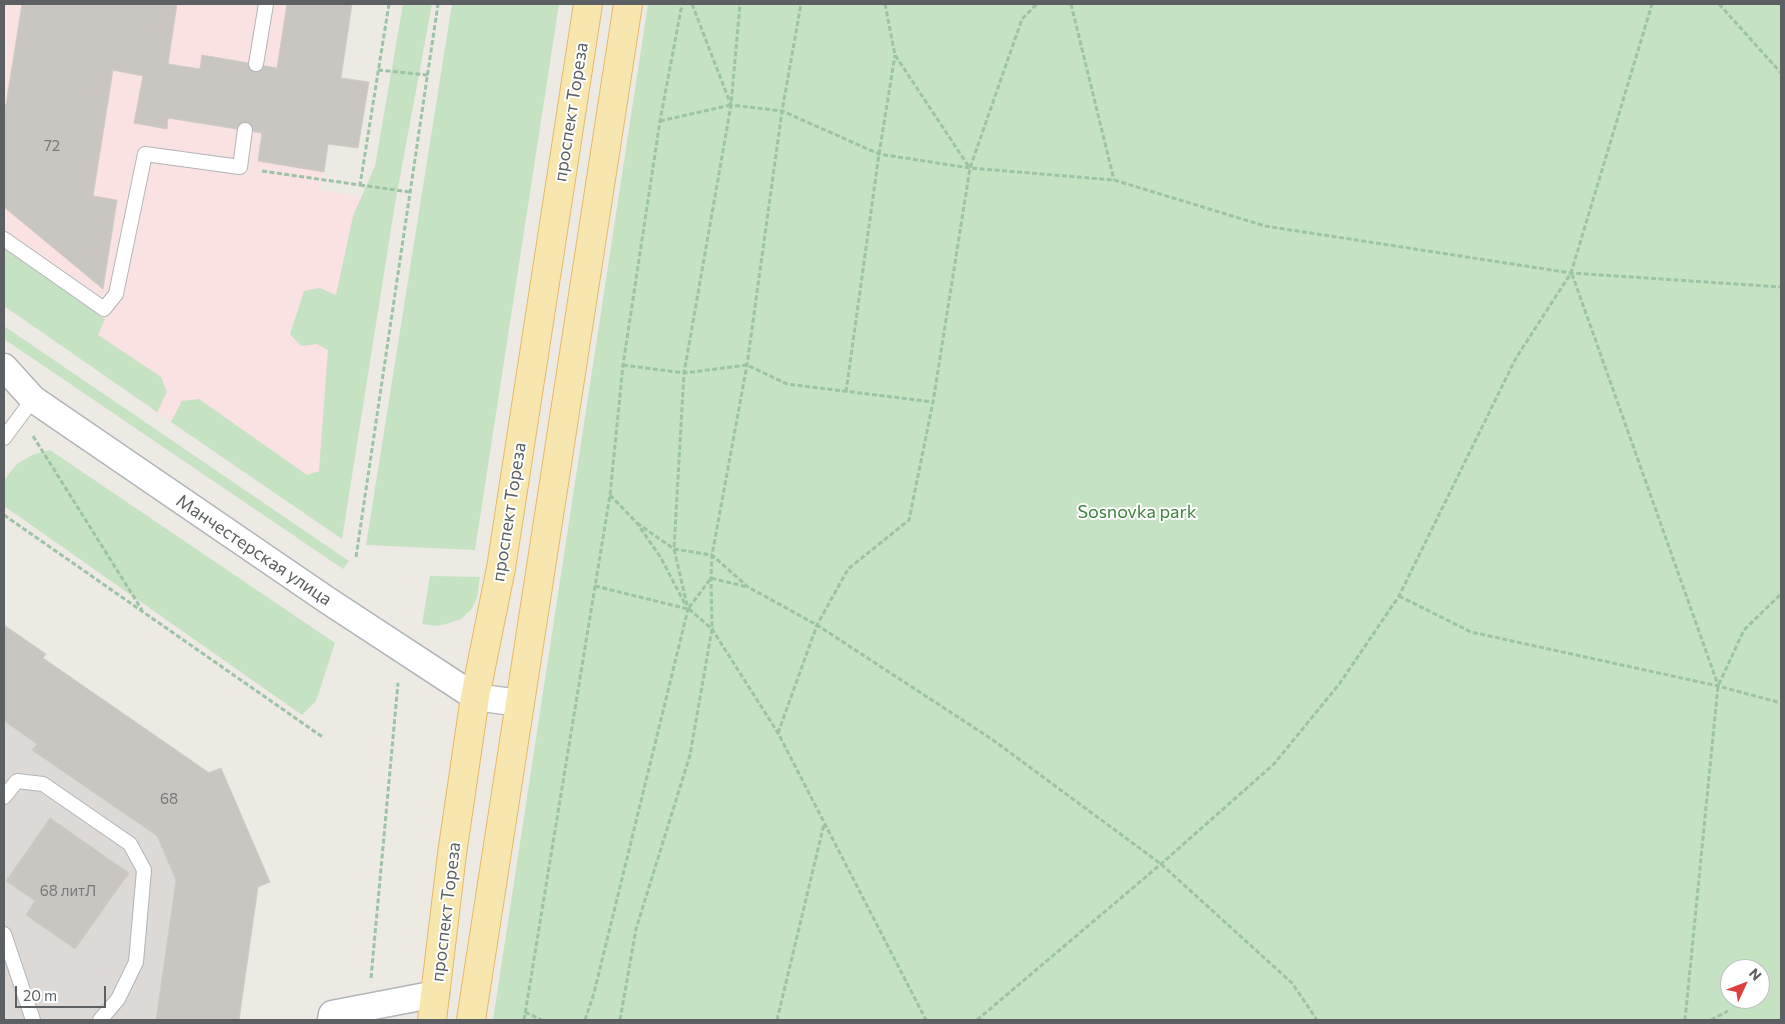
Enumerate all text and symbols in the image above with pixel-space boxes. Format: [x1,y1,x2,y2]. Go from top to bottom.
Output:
street label: проспект Тореза [549,41,593,183]
house number: 72 [44,137,60,155]
street label: проспект Тореза [487,441,531,583]
street label: Манчестерская улица [172,490,336,610]
park label: Sosnovka park [1078,501,1196,523]
house number: 68 [160,790,178,808]
street label: проспект Тореза [427,841,465,983]
house number: 68 литЛ [40,882,96,900]
north arrow [1720,959,1770,1009]
text: N [1746,964,1765,984]
scale bar [18,976,109,1008]
text: 20 m [23,986,57,1004]

